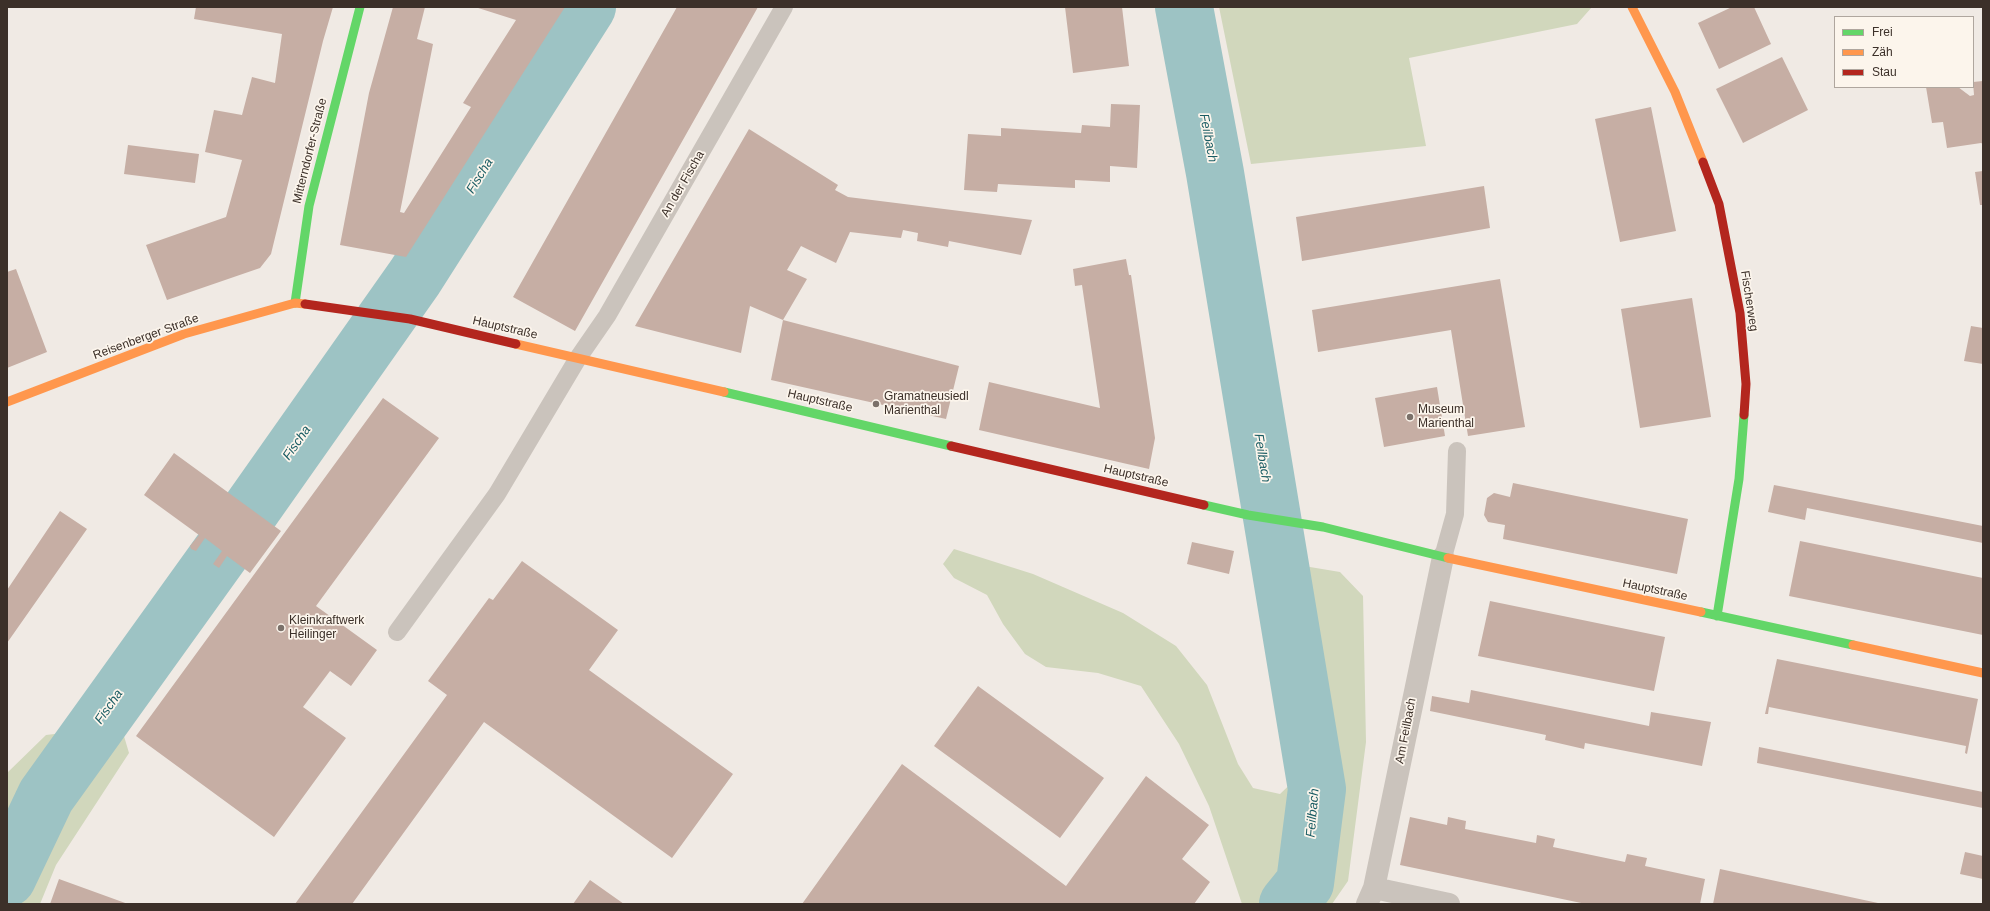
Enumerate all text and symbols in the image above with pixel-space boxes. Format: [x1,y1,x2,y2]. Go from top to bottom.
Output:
legend [1834,16,1974,88]
text: Frei [1872,25,1893,39]
text: Zäh [1872,45,1893,59]
text: Stau [1872,65,1897,79]
street label: Mitterndorfer-Straße [290,97,330,205]
water label: Feilbach [1196,112,1220,164]
street label: An der Fischa [658,148,708,220]
water label: Fischa [463,156,497,196]
street label: Fischerweg [1737,270,1761,332]
street label: Reisenberger Straße [91,311,201,363]
street label: Hauptstraße [471,314,539,342]
street label: Hauptstraße [786,387,854,415]
place label: Gramatneusiedl Marienthal [884,390,969,418]
marker: Gramatneusiedl Marienthal [871,399,881,409]
place label: Museum Marienthal [1418,403,1474,431]
marker: Museum Marienthal [1405,412,1415,422]
water label: Fischa [280,423,314,463]
water label: Feilbach [1250,433,1274,483]
street label: Hauptstraße [1102,462,1170,490]
street label: Hauptstraße [1621,576,1689,604]
place label: Kleinkraftwerk Heilinger [289,614,364,642]
marker: Kleinkraftwerk Heilinger [276,623,286,633]
water label: Fischa [92,687,126,727]
street label: Am Feilbach [1393,697,1419,765]
water label: Feilbach [1303,788,1323,838]

